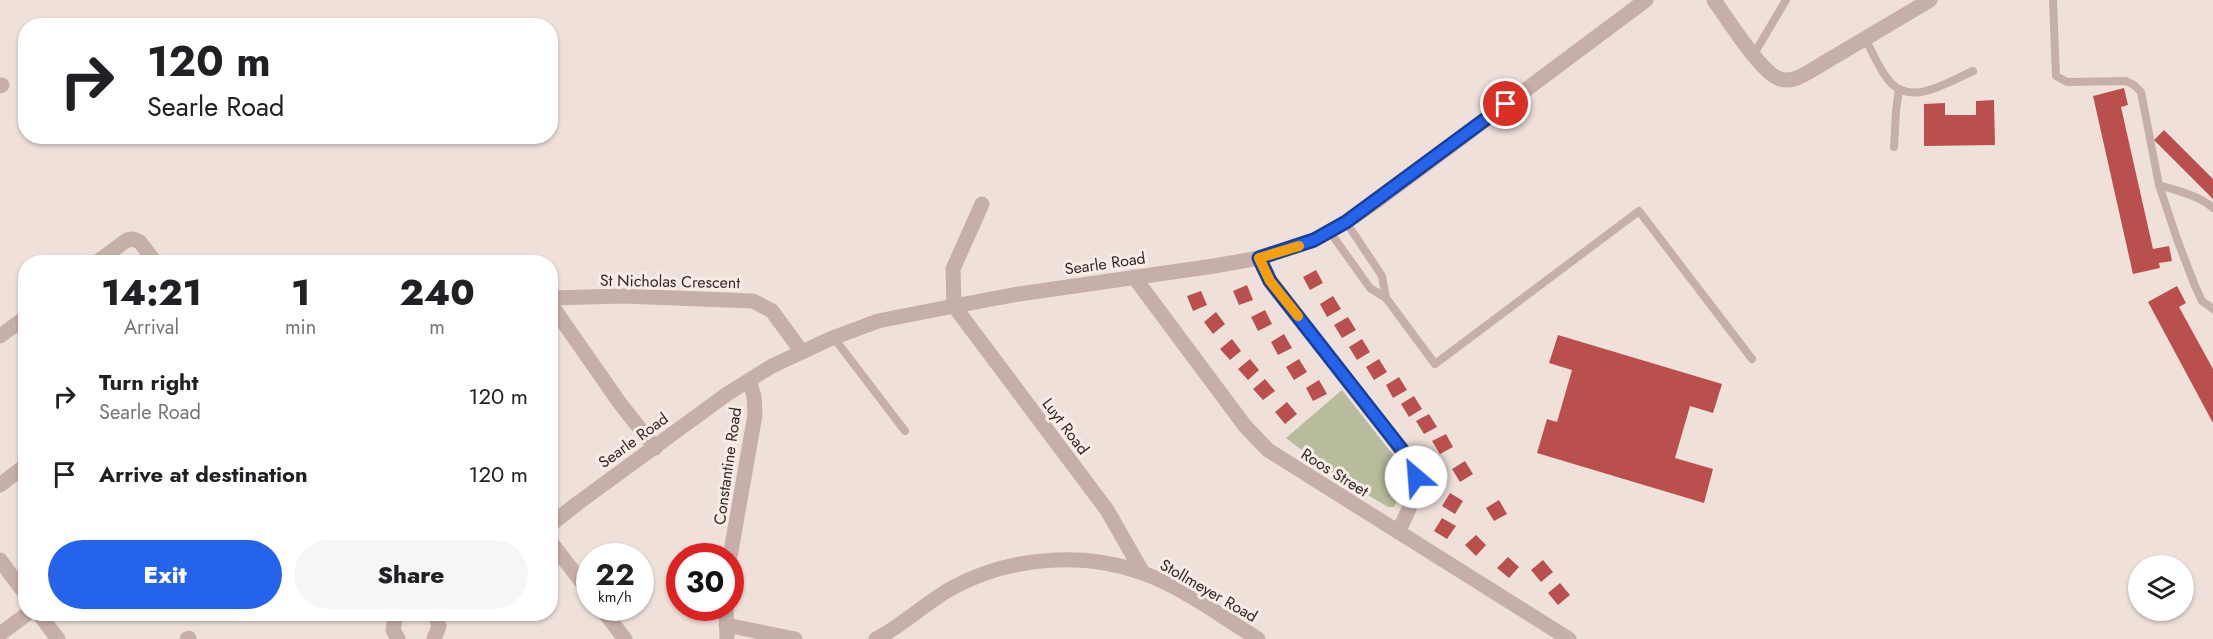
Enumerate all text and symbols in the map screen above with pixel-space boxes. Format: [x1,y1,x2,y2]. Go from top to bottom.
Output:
text: 120 m [147,31,271,92]
icon: right [48,42,126,120]
pin [1480,78,1531,129]
text: Searle Road [147,87,284,126]
icon: arrive [1489,87,1522,120]
street label: Searle Road [1063,246,1147,281]
text: 14:21 [101,266,202,318]
text: 1 [291,266,310,318]
text: 240 [399,266,475,318]
street label: St Nicholas Crescent [600,269,741,294]
text: Arrival [124,313,179,342]
text: min [285,313,316,342]
text: m [429,313,445,342]
text: Turn right [99,366,199,398]
icon: right [48,380,81,413]
text: 120 m [469,380,528,412]
street label: Luyt Road [1037,393,1094,459]
text: Searle Road [99,398,201,427]
street label: Constantine Road [708,406,747,526]
street label: Searle Road [594,407,673,474]
street label: Roos Street [1296,443,1373,502]
position arrow [1384,445,1448,509]
icon: arrive [48,458,81,491]
text: Arrive at destination [99,458,308,490]
text: 120 m [469,458,528,490]
button: Exit [48,540,282,609]
button: Share [294,540,528,609]
speed limit sign: 30 [666,543,744,621]
text: 22 [595,553,635,596]
street label: Stollmeyer Road [1156,553,1262,628]
map controls [2128,555,2194,621]
button: layers [2128,555,2194,621]
text: km/h [598,586,632,608]

